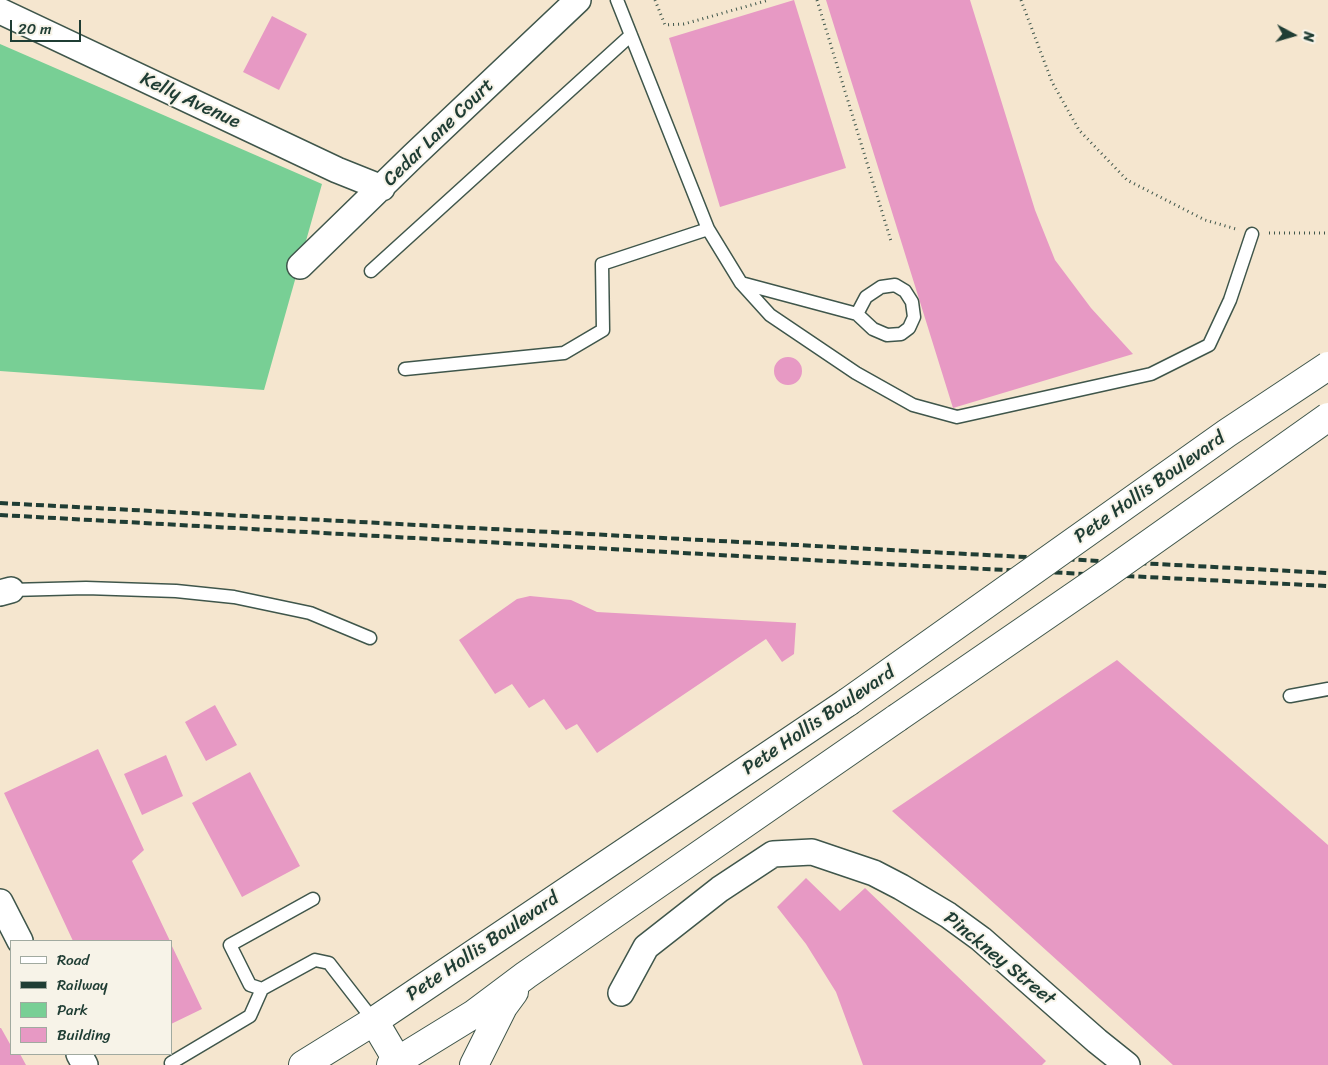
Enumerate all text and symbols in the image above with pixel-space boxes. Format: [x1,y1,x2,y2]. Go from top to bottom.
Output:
scale bar [12,10,84,42]
north arrow [1268,10,1318,60]
text: 20 m [18,16,52,42]
text: N [1295,30,1321,43]
street label: Kelly Avenue [136,68,244,134]
street label: Cedar Lane Court [379,74,499,192]
street label: Pete Hollis Boulevard [1070,427,1230,549]
street label: Pete Hollis Boulevard [739,662,899,780]
street label: Pete Hollis Boulevard [403,888,563,1006]
street label: Pinckney Street [939,907,1059,1011]
legend [10,940,172,1055]
text: Road [57,947,89,973]
text: Railway [57,972,108,998]
text: Park [57,997,88,1023]
text: Building [57,1022,111,1048]

